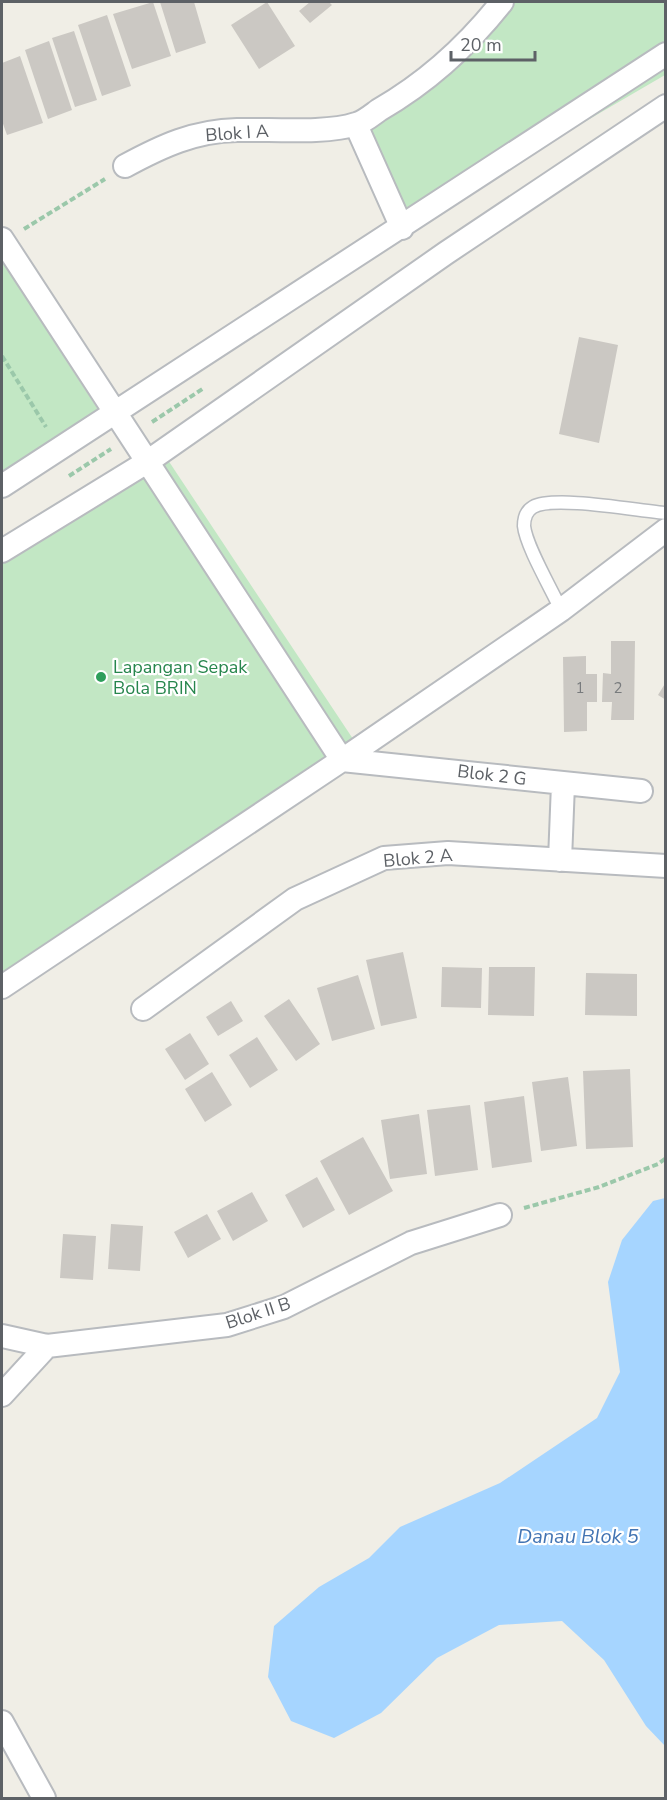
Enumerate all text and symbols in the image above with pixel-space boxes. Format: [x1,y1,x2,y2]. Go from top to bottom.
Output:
scale bar [451,24,535,62]
text: 20 m [460,33,502,57]
street label: Blok I A [205,119,269,147]
place label: Lapangan Sepak Bola BRIN [113,655,248,700]
marker: Lapangan Sepak Bola BRIN [94,670,108,684]
house number: 1 [575,678,585,698]
house number: 2 [613,678,623,698]
street label: Blok 2 G [456,759,528,791]
street label: Blok 2 A [382,843,454,873]
street label: Blok II B [222,1291,294,1335]
water label: Danau Blok 5 [517,1523,639,1550]

